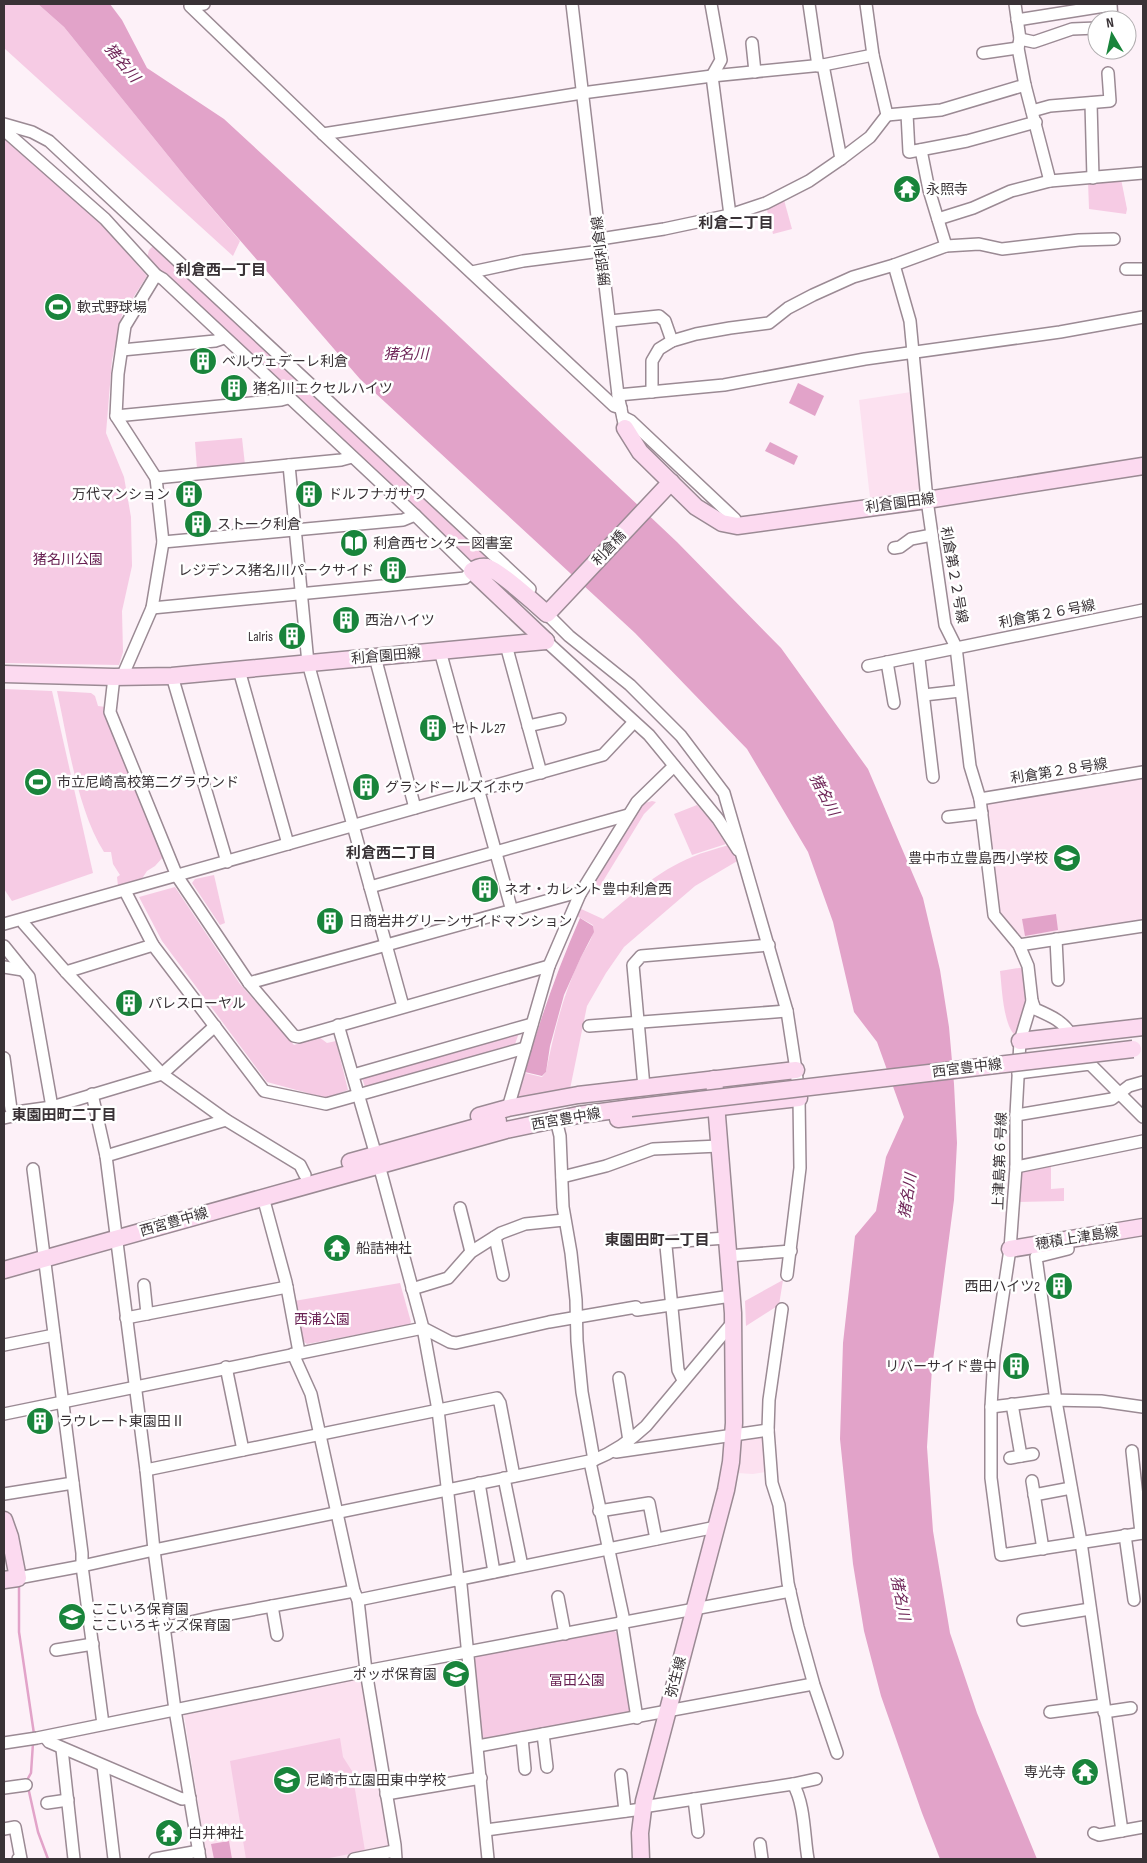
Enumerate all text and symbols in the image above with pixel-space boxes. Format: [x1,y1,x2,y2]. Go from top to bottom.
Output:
north arrow [1087,10,1137,60]
text: N [1105,14,1115,32]
water label: 猪名川 [100,40,145,88]
temple icon: 永照寺 [892,174,922,204]
place label: 永照寺 [926,181,968,198]
district label: 利倉二丁目 [698,214,774,233]
street label: 勝部利倉線 [588,215,614,287]
district label: 利倉西一丁目 [176,261,266,280]
sports icon: 軟式野球場 [43,292,73,322]
place label: 軟式野球場 [77,299,147,316]
water label: 猪名川 [383,345,430,364]
building icon: ベルヴェデーレ利倉 [188,346,218,376]
place label: ベルヴェデーレ利倉 [222,353,348,370]
building icon: 猪名川エクセルハイツ [219,373,249,403]
place label: 猪名川エクセルハイツ [253,380,393,397]
building icon: 万代マンション [174,479,204,509]
building icon: ドルフナガサワ [294,479,324,509]
place label: 万代マンション [72,486,170,503]
place label: ドルフナガサワ [328,486,426,503]
street label: 利倉園田線 [864,490,936,516]
building icon: ストーク利倉 [183,509,213,539]
place label: ストーク利倉 [217,516,301,533]
street label: 利倉第２２号線 [937,525,971,625]
street label: 利倉橋 [588,527,630,569]
library icon: 利倉西センター図書室 [339,528,369,558]
place label: 利倉西センター図書室 [373,535,513,552]
park label: 猪名川公園 [33,551,103,568]
building icon: レジデンス猪名川パークサイド [378,555,408,585]
place label: レジデンス猪名川パークサイド [178,562,374,579]
street label: 利倉第２６号線 [997,596,1097,632]
building icon: 西治ハイツ [331,605,361,635]
place label: 西治ハイツ [365,612,435,629]
building icon: LaIris [277,621,307,651]
place label: LaIris [248,628,273,645]
street label: 利倉園田線 [350,644,422,668]
building icon: セトル27 [418,713,448,743]
place label: セトル27 [452,720,506,737]
street label: 利倉第２８号線 [1009,755,1109,787]
sports icon: 市立尼崎高校第二グラウンド [23,767,53,797]
water label: 猪名川 [805,771,844,821]
building icon: グランドールズイホウ [351,772,381,802]
place label: 市立尼崎高校第二グラウンド [57,774,239,791]
place label: グランドールズイホウ [385,779,525,796]
school or university icon: 豊中市立豊島西小学校 [1052,843,1082,873]
district label: 利倉西二丁目 [346,844,436,863]
place label: 豊中市立豊島西小学校 [908,850,1048,867]
building icon: ネオ・カレント豊中利倉西 [470,874,500,904]
place label: ネオ・カレント豊中利倉西 [504,881,672,898]
building icon: 日商岩井グリーンサイドマンション [315,906,345,936]
place label: 日商岩井グリーンサイドマンション [349,913,572,930]
building icon: パレスローヤル [114,988,144,1018]
place label: パレスローヤル [148,995,246,1012]
street label: 西宮豊中線 [931,1055,1003,1081]
street label: 西宮豊中線 [530,1105,602,1133]
district label: 東園田町二丁目 [11,1106,117,1125]
street label: 上津島第６号線 [990,1112,1010,1210]
water label: 猪名川 [895,1170,921,1220]
street label: 西宮豊中線 [138,1204,210,1240]
street label: 穂積上津島線 [1034,1223,1120,1253]
district label: 東園田町一丁目 [604,1231,710,1250]
temple icon: 船詰神社 [322,1233,352,1263]
place label: 船詰神社 [356,1240,412,1257]
building icon: 西田ハイツ2 [1044,1271,1074,1301]
place label: 西田ハイツ2 [965,1278,1040,1295]
park label: 西浦公園 [294,1311,350,1328]
building icon: リバーサイド豊中 [1001,1351,1031,1381]
place label: リバーサイド豊中 [885,1358,997,1375]
building icon: ラウレート東園田Ⅱ [25,1406,55,1436]
place label: ラウレート東園田Ⅱ [59,1413,185,1430]
water label: 猪名川 [886,1574,914,1624]
place label: ここいろ保育園 ここいろキッズ保育園 [91,1601,231,1634]
school or university icon: ここいろ保育園 ここいろキッズ保育園 [57,1602,87,1632]
street label: 弥生線 [662,1655,690,1699]
school or university icon: ポッポ保育園 [441,1659,471,1689]
place label: ポッポ保育園 [353,1666,437,1683]
park label: 冨田公園 [549,1672,605,1689]
temple icon: 専光寺 [1070,1757,1100,1787]
place label: 専光寺 [1024,1764,1066,1781]
school or university icon: 尼崎市立園田東中学校 [272,1765,302,1795]
place label: 尼崎市立園田東中学校 [306,1772,446,1789]
temple icon: 白井神社 [154,1818,184,1848]
place label: 白井神社 [188,1825,244,1842]

